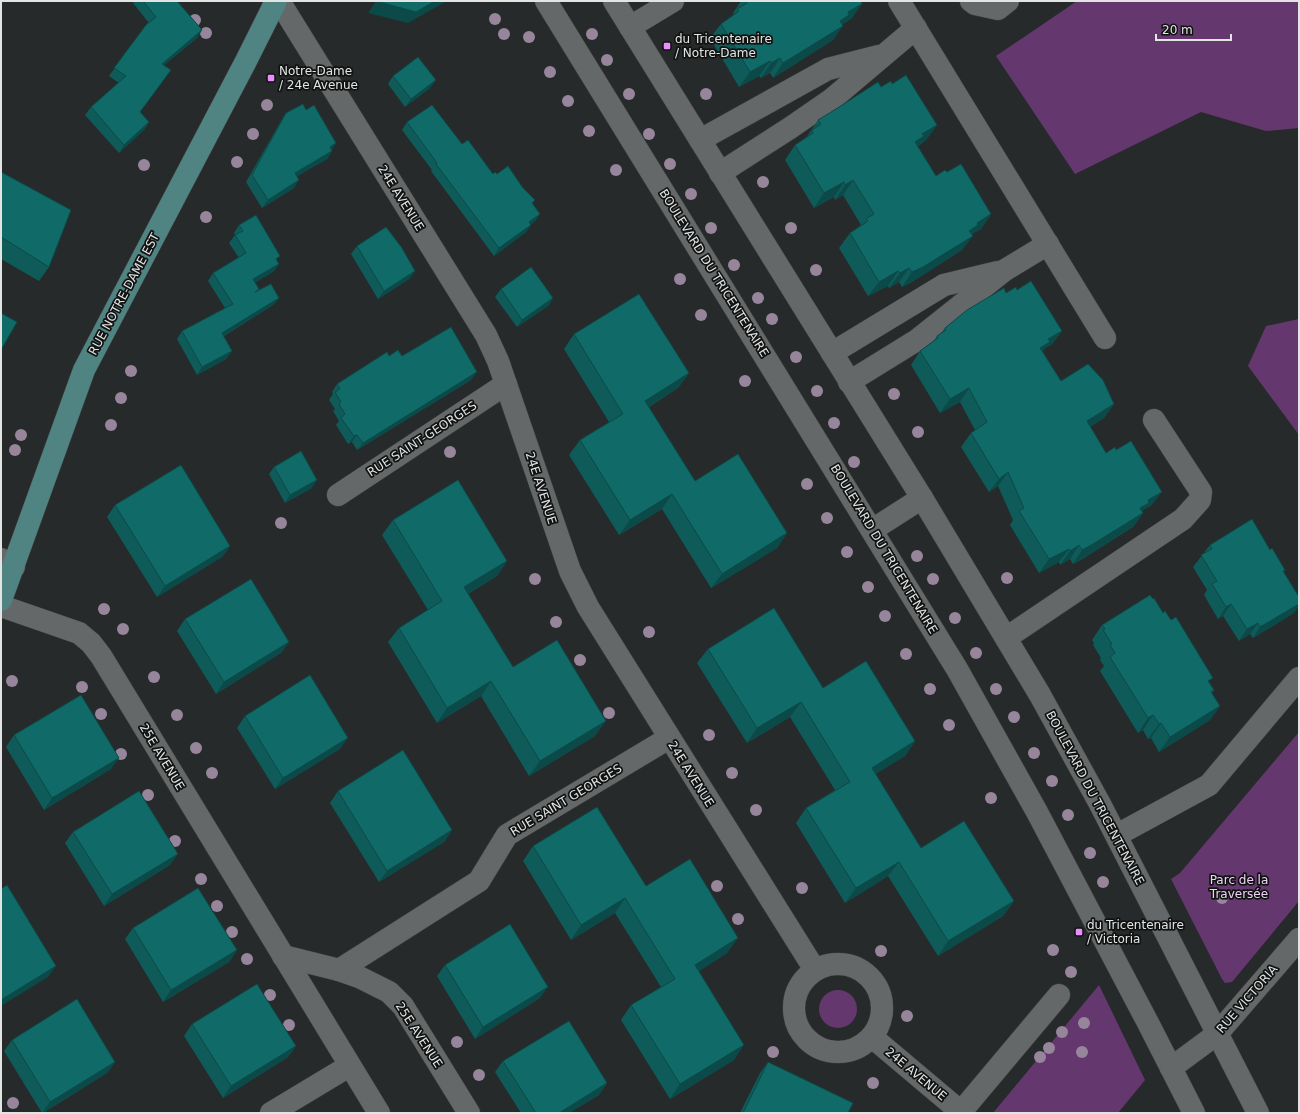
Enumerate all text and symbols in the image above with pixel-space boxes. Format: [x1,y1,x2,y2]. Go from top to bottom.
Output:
scale bar [1156,16,1231,42]
text: 20 m [1162,23,1193,37]
place label: du Tricentenaire / Notre-Dame [675,32,772,60]
marker: du Tricentenaire / Notre-Dame [662,41,672,51]
place label: Notre-Dame / 24e Avenue [279,64,358,92]
marker: Notre-Dame / 24e Avenue [266,73,276,83]
street label: 24E AVENUE [375,162,427,234]
street label: BOULEVARD DU TRICENTENAIRE [656,187,772,359]
street label: RUE NOTRE-DAME EST [86,230,162,357]
street label: RUE SAINT-GEORGES [365,398,479,480]
street label: 24E AVENUE [523,450,559,526]
street label: BOULEVARD DU TRICENTENAIRE [828,462,940,636]
street label: BOULEVARD DU TRICENTENAIRE [1043,709,1147,887]
street label: 25E AVENUE [137,721,187,793]
street label: 24E AVENUE [665,738,717,810]
street label: RUE SAINT GEORGES [508,761,624,839]
park label: Parc de la Traversée [1209,873,1268,901]
place label: du Tricentenaire / Victoria [1087,918,1184,946]
marker: du Tricentenaire / Victoria [1074,927,1084,937]
street label: RUE VICTORIA [1214,962,1281,1036]
street label: 25E AVENUE [393,1000,445,1070]
street label: 24E AVENUE [883,1044,949,1104]

